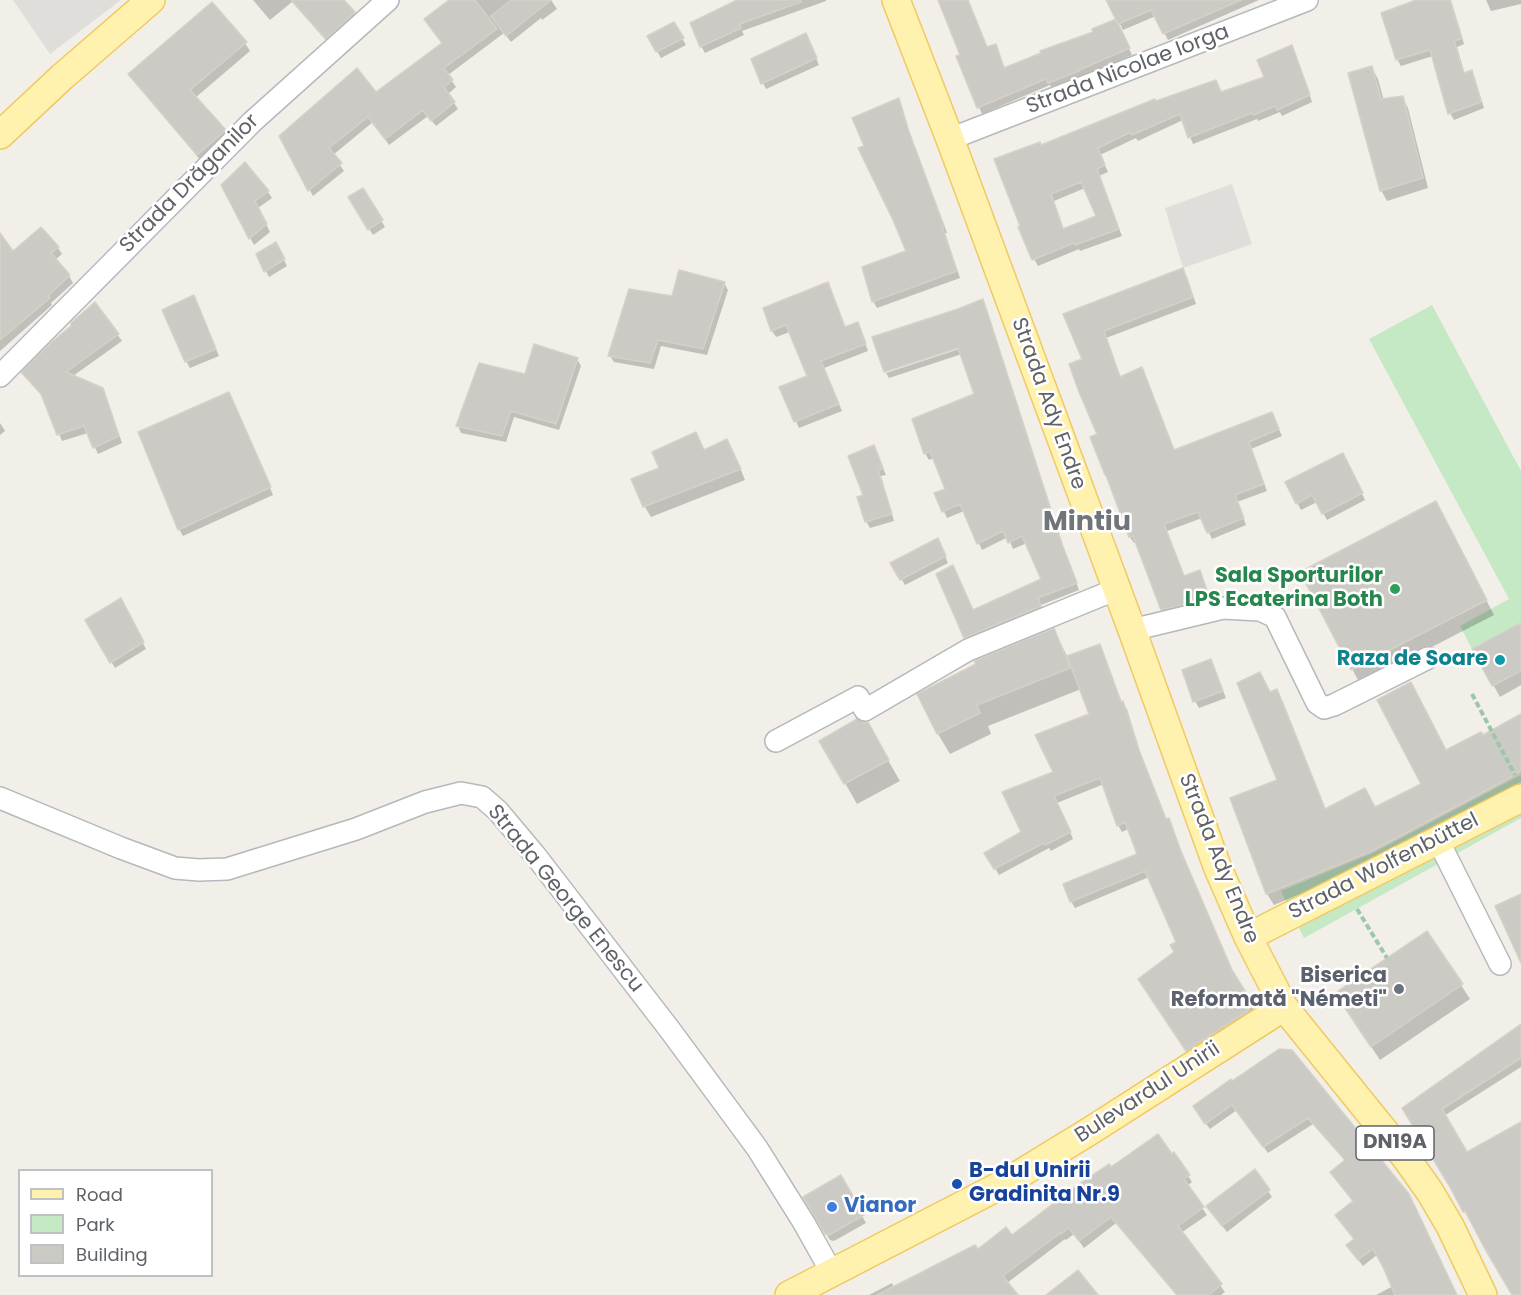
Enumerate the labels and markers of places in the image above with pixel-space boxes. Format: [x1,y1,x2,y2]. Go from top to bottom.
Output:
place label: Sala Sporturilor LPS Ecaterina Both [1185,564,1383,614]
marker: Sala Sporturilor LPS Ecaterina Both [1388,582,1402,596]
place label: Raza de Soare [1337,647,1488,673]
marker: Raza de Soare [1493,653,1507,667]
place label: Biserica Reformată "Németi" [1171,964,1387,1014]
marker: Biserica Reformată "Németi" [1392,982,1406,996]
place label: B-dul Unirii Gradinita Nr.9 [969,1159,1120,1209]
marker: B-dul Unirii Gradinita Nr.9 [950,1177,964,1191]
place label: Vianor [844,1194,916,1220]
marker: Vianor [825,1200,839,1214]

